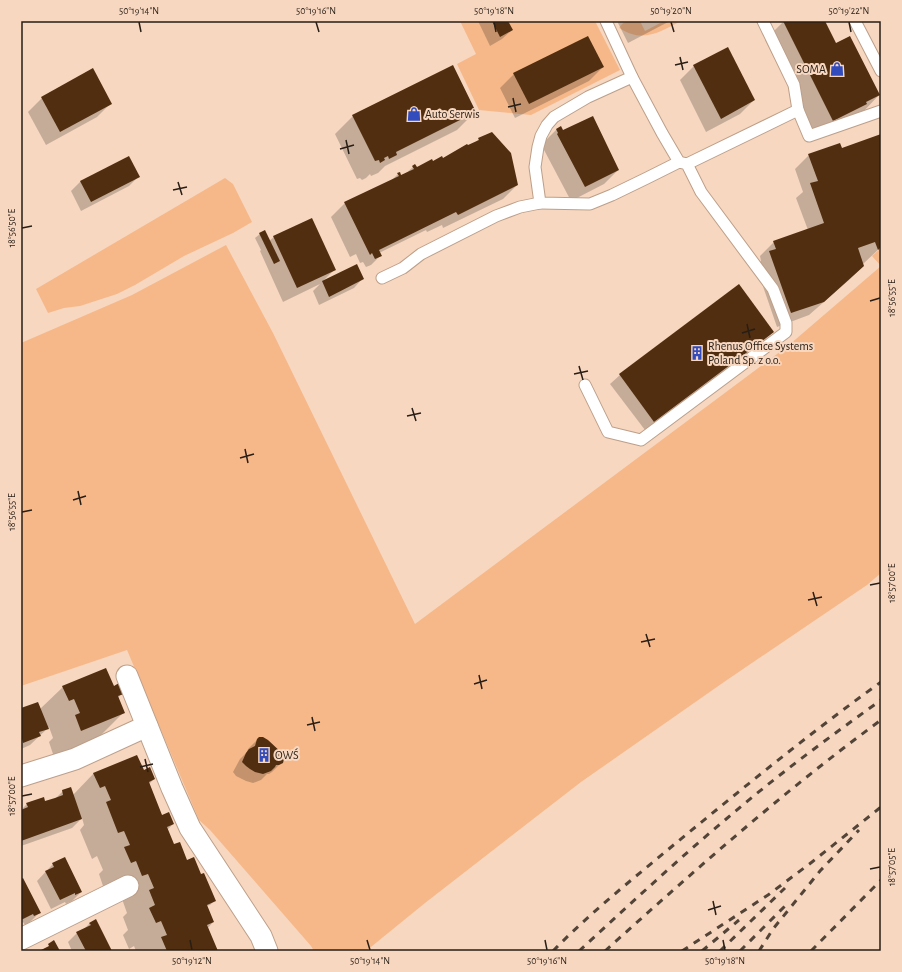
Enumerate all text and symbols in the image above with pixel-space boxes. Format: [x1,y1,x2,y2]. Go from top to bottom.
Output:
text: 50°19'14"N [119,6,159,16]
text: 50°19'16"N [296,6,336,16]
text: 50°19'18"N [474,6,514,16]
text: 50°19'20"N [650,6,692,16]
text: 50°19'22"N [829,6,869,16]
shop icon: SOMA [829,61,845,77]
place label: SOMA [796,63,826,75]
shop icon: Auto Serwis [406,106,422,122]
place label: Auto Serwis [425,108,480,120]
text: 18°56'50"E [7,208,17,247]
text: 18°56'55"E [887,279,897,317]
place label: Rhenus Office Systems Poland Sp. z o.o. [708,340,813,366]
building icon: Rhenus Office Systems Poland Sp. z o.o. [689,345,705,361]
text: 18°56'55"E [7,493,17,531]
text: 18°57'00"E [887,563,897,603]
building icon: OWŚ [256,747,272,763]
place label: OWŚ [275,747,299,761]
text: 18°57'00"E [7,776,17,816]
text: 18°57'05"E [887,848,897,886]
text: 50°19'12"N [172,956,212,966]
text: 50°19'14"N [350,956,390,966]
text: 50°19'16"N [527,956,567,966]
text: 50°19'18"N [705,956,745,966]

